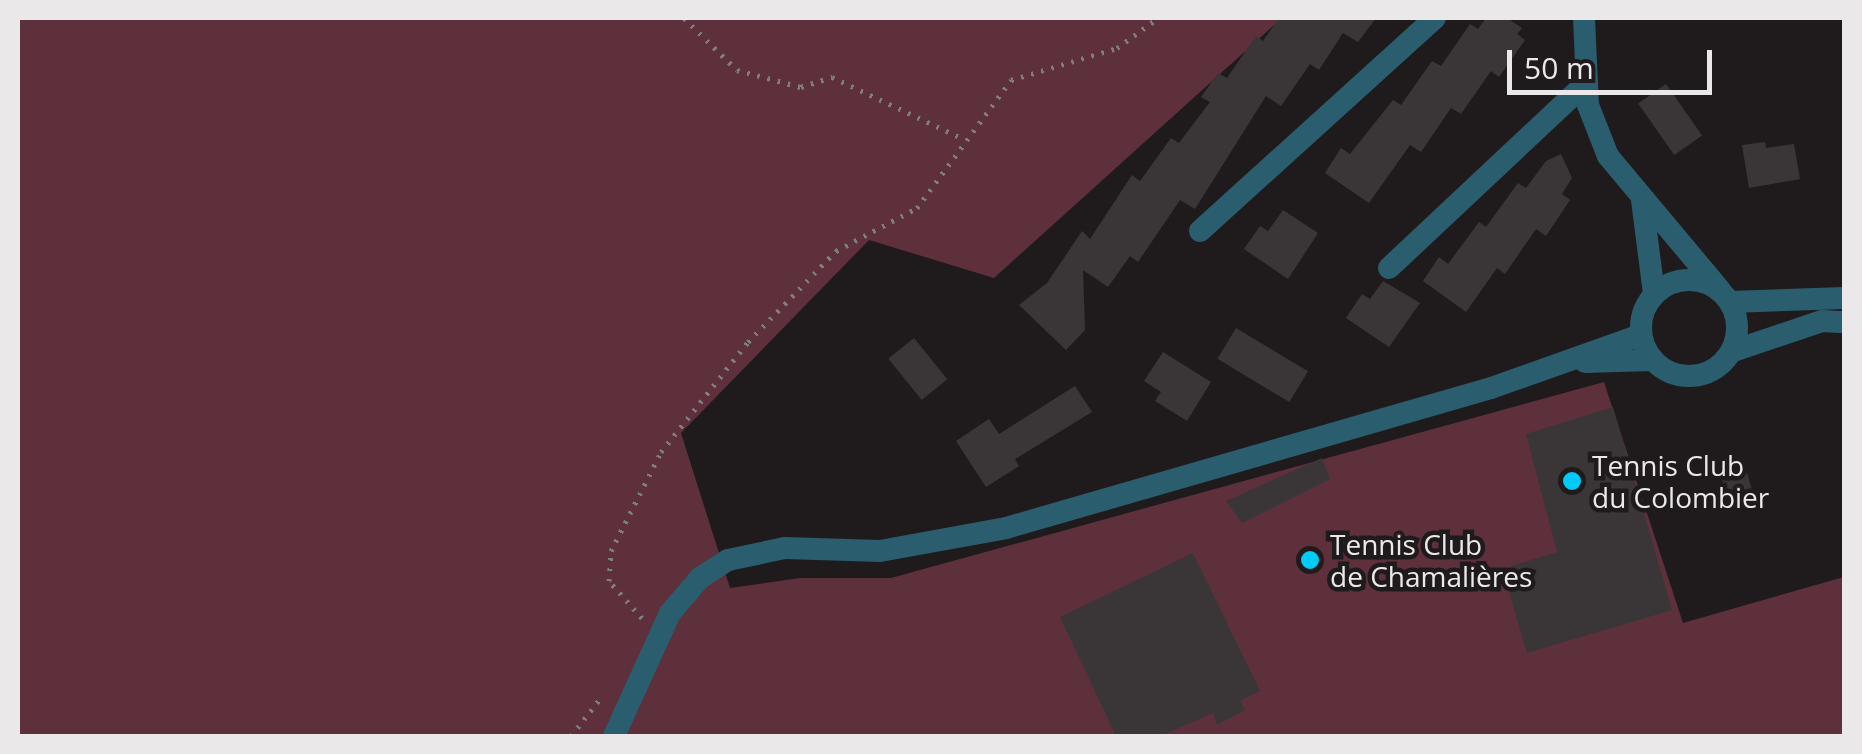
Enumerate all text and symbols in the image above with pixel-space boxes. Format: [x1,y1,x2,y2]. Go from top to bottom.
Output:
scale bar [1512,30,1717,92]
text: 50 m [1524,47,1594,88]
place label: Tennis Club du Colombier [1592,448,1769,514]
marker: Tennis Club du Colombier [1561,470,1583,492]
place label: Tennis Club de Chamalières [1330,527,1532,593]
marker: Tennis Club de Chamalières [1299,549,1321,571]

